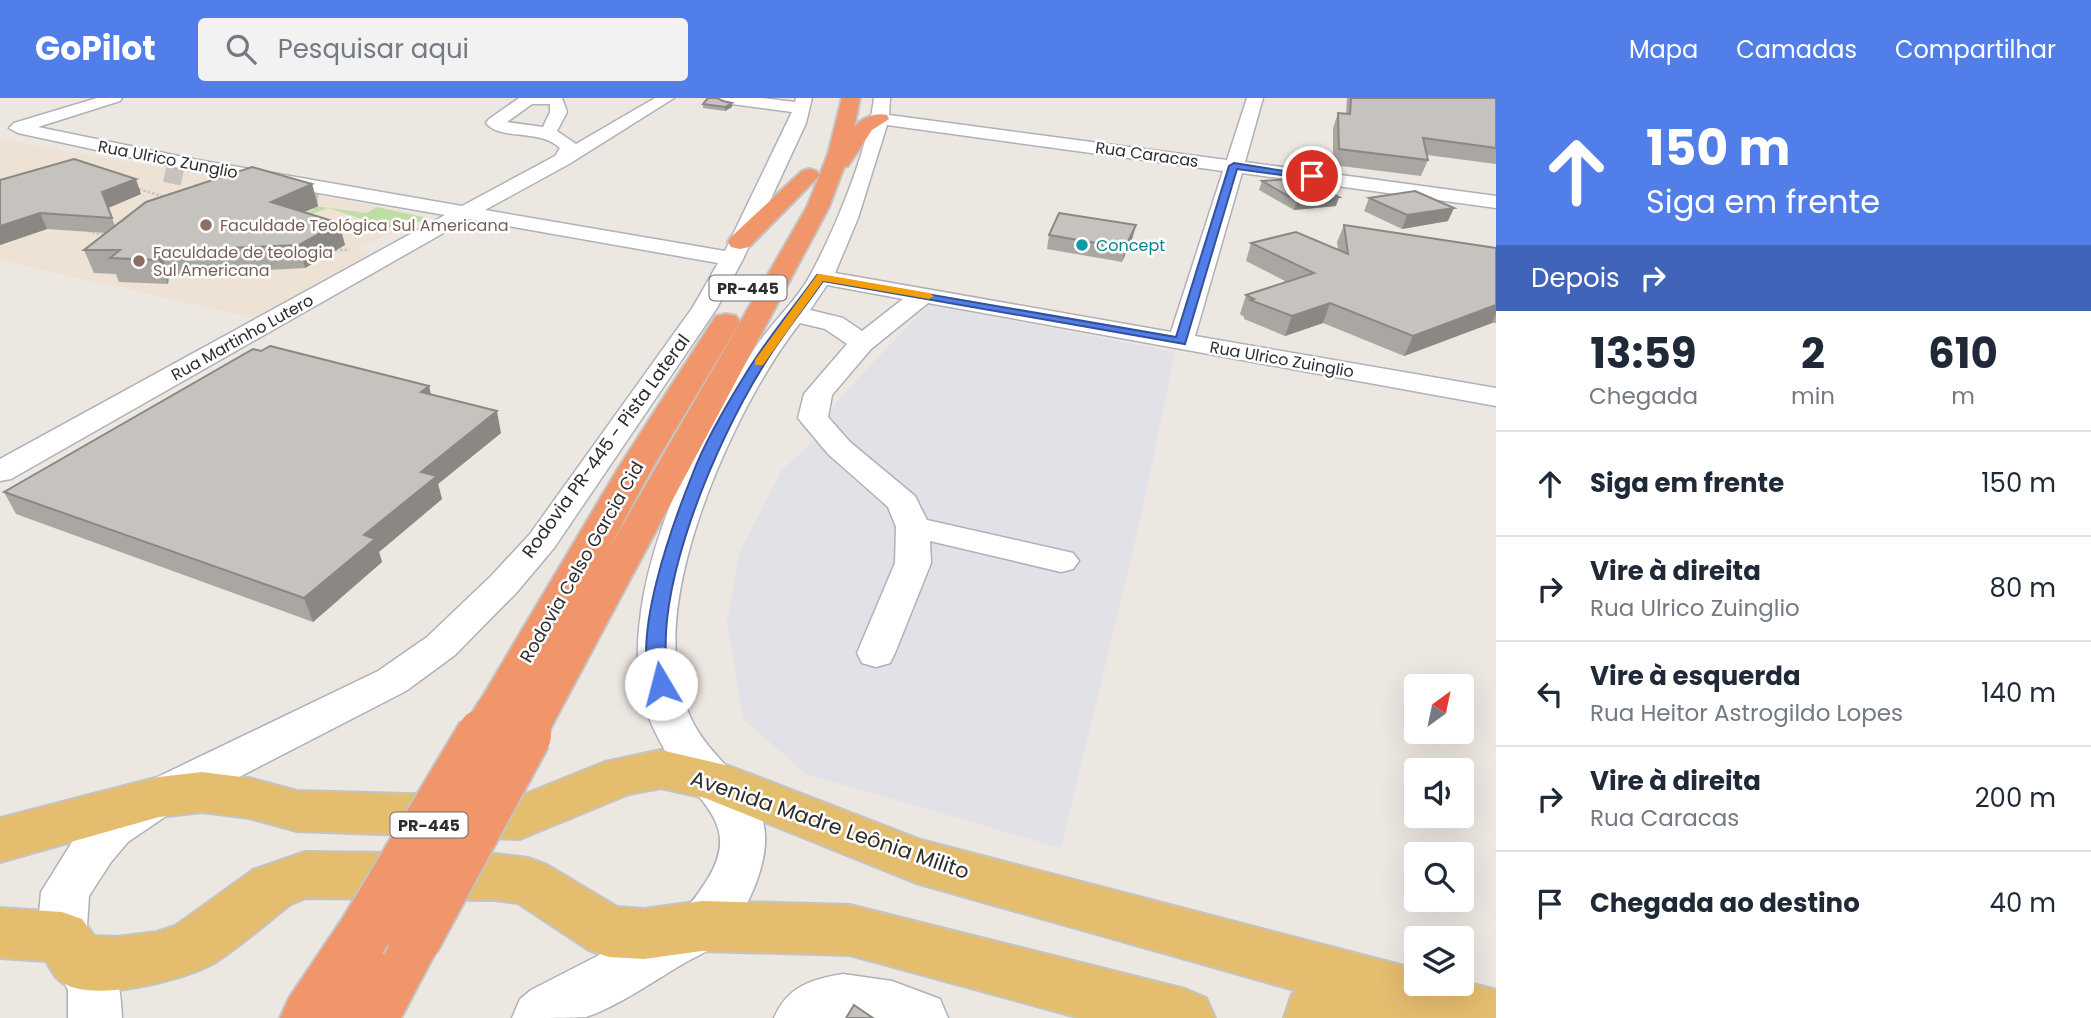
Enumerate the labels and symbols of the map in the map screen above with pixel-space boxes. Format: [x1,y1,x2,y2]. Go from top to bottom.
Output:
street label: Rua Ulrico Zunglio [96,135,240,184]
street label: Rua Caracas [1094,136,1200,173]
pin [1282,146,1342,206]
place label: Faculdade Teológica Sul Americana [220,214,508,237]
marker: Faculdade Teológica Sul Americana [198,217,214,233]
place label: Concept [1096,234,1165,257]
marker: Concept [1074,237,1090,253]
place label: Faculdade de teologia Sul Americana [153,241,333,282]
marker: Faculdade de teologia Sul Americana [131,253,147,269]
road number: PR-445 [710,276,786,300]
street label: Rua Martinho Lutero [167,289,318,386]
street label: Rodovia PR-445 - Pista Lateral [516,329,695,563]
street label: Rua Ulrico Zuinglio [1208,335,1356,383]
street label: Rodovia Celso Garcia Cid [514,457,650,667]
position arrow [624,647,698,721]
north arrow [1404,674,1474,744]
street label: Avenida Madre Leônia Milito [687,763,973,886]
road number: PR-445 [390,812,467,838]

